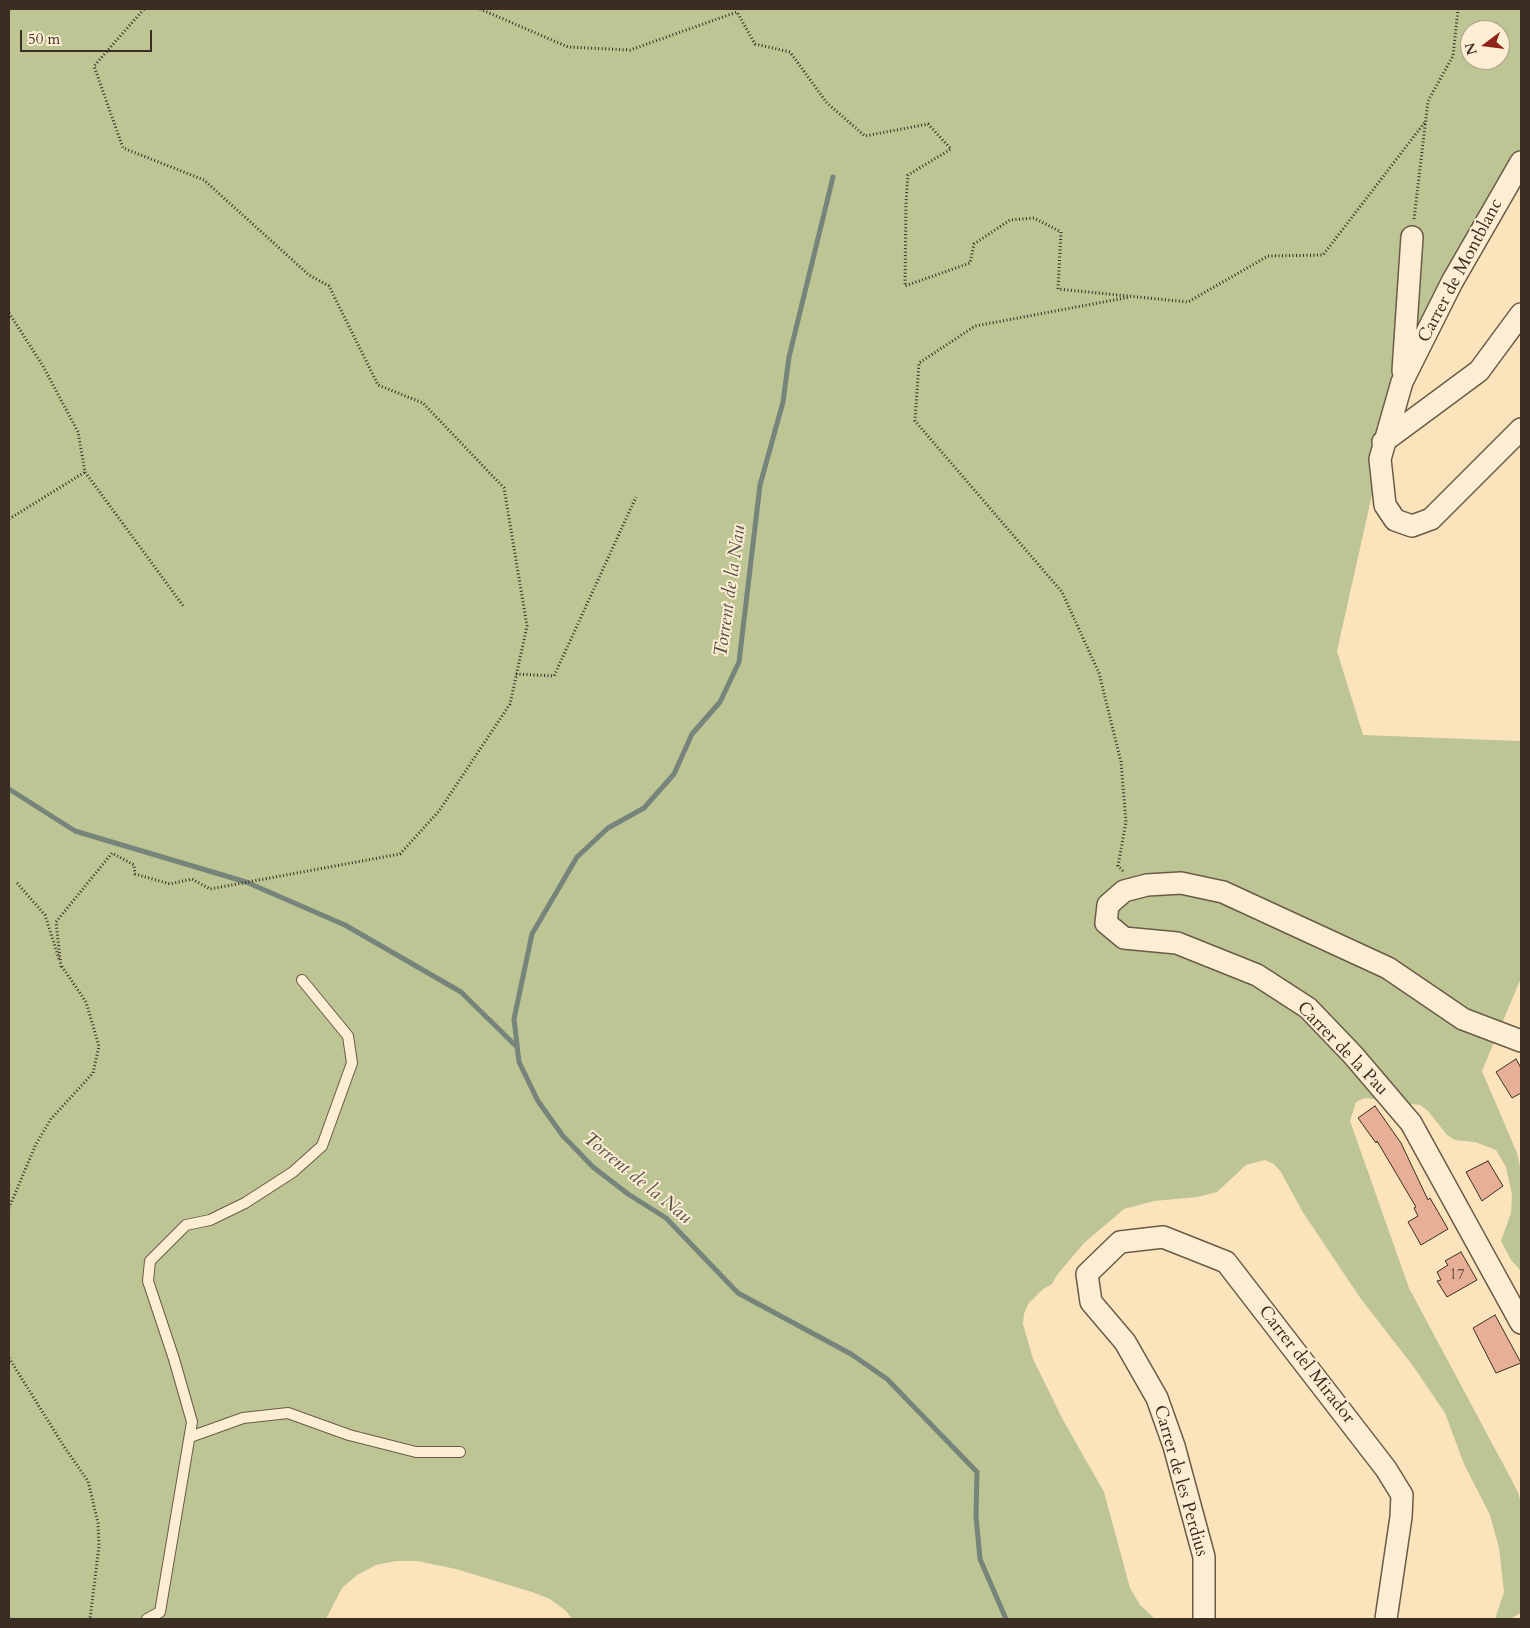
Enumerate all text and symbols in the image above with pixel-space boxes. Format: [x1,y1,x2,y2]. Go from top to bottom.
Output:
scale bar [22,20,155,52]
north arrow [1460,20,1510,70]
text: 50 m [28,29,60,49]
text: N [1460,40,1482,57]
street label: Carrer de Montblanc [1414,195,1508,347]
water label: Torrent de la Nau [710,524,752,658]
street label: Carrer de la Pau [1292,998,1392,1100]
water label: Torrent de la Nau [578,1128,696,1230]
house number: 17 [1449,1267,1465,1285]
street label: Carrer del Mirador [1253,1302,1359,1428]
street label: Carrer de les Perdius [1148,1403,1212,1559]

